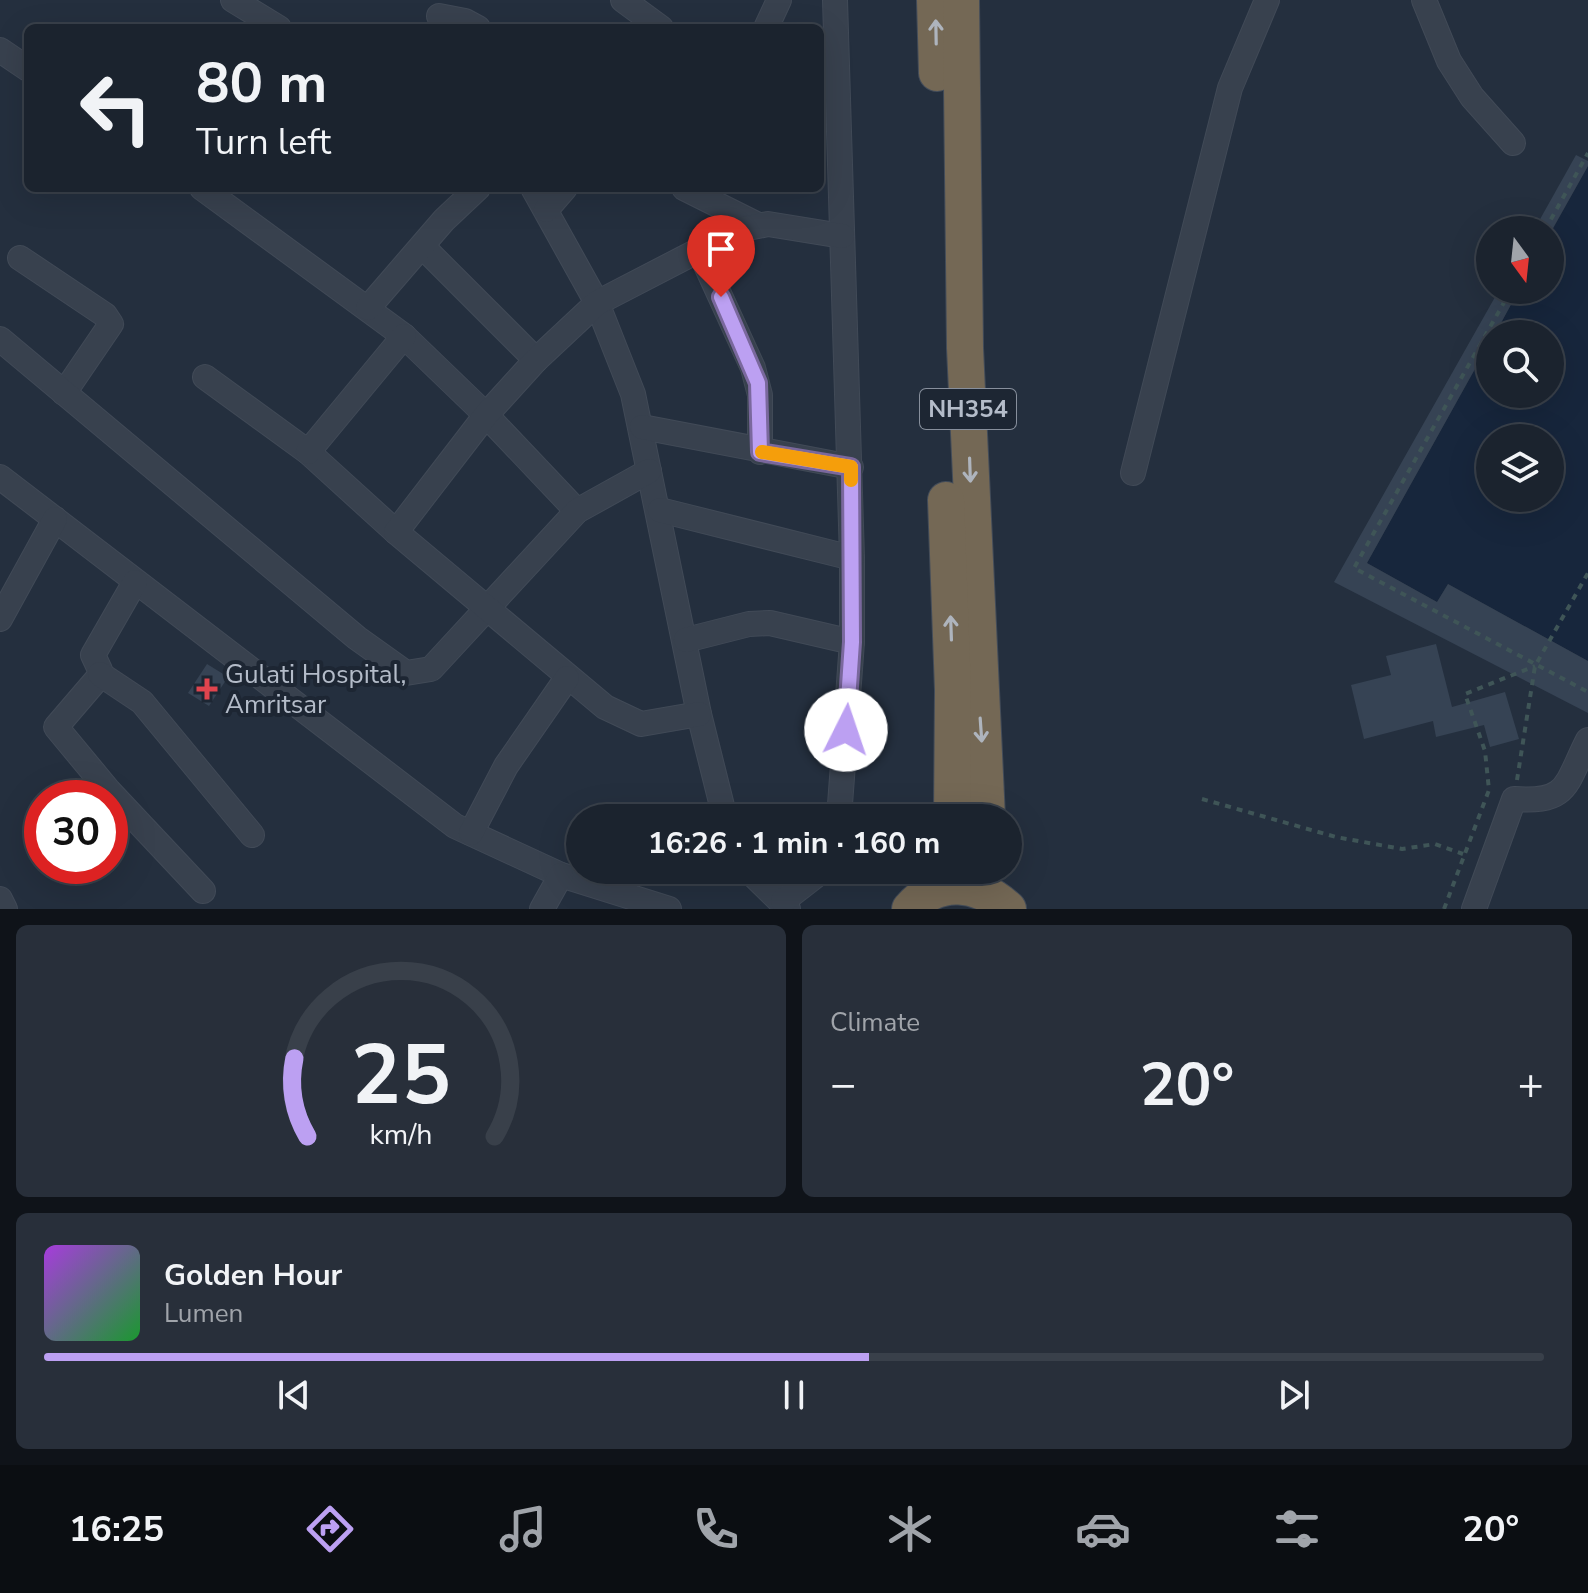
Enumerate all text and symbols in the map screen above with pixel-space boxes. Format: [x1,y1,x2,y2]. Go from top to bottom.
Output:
one-way arrow [928,19,944,46]
text: 80 m [196,45,327,122]
icon: left [64,56,168,160]
text: Turn left [196,118,331,167]
pin [687,215,755,297]
north arrow [1476,216,1564,304]
map controls [1476,216,1564,512]
icon: arrive [699,227,743,271]
button: search [1476,320,1564,408]
road number: NH354 [920,389,1016,429]
button: layers [1476,424,1564,512]
one-way arrow [963,456,978,483]
one-way arrow [943,615,958,642]
place label: Gulati Hospital, Amritsar [225,657,406,722]
marker: Gulati Hospital, Amritsar [196,678,218,700]
position arrow [804,688,888,772]
one-way arrow [974,716,989,743]
speed limit sign: 30 [24,780,128,884]
text: 16:26 · 1 min · 160 m [648,823,940,864]
text: Climate [830,1005,920,1040]
text: 25 [351,1019,451,1132]
text: 20° [1140,1044,1234,1126]
text: − [830,1055,856,1115]
text: + [1518,1055,1544,1115]
text: km/h [370,1115,432,1154]
text: Golden Hour [164,1255,342,1296]
text: Lumen [164,1296,243,1331]
icon: previous [272,1373,316,1417]
icon: pause [772,1373,816,1417]
icon: next [1272,1373,1316,1417]
icon: directions [302,1501,358,1557]
icon: music [495,1501,551,1557]
icon: phone [688,1501,744,1557]
icon: climate [882,1501,938,1557]
icon: car [1075,1501,1131,1557]
icon: filters [1269,1501,1325,1557]
text: 16:25 [69,1505,164,1554]
text: 20° [1462,1505,1519,1554]

